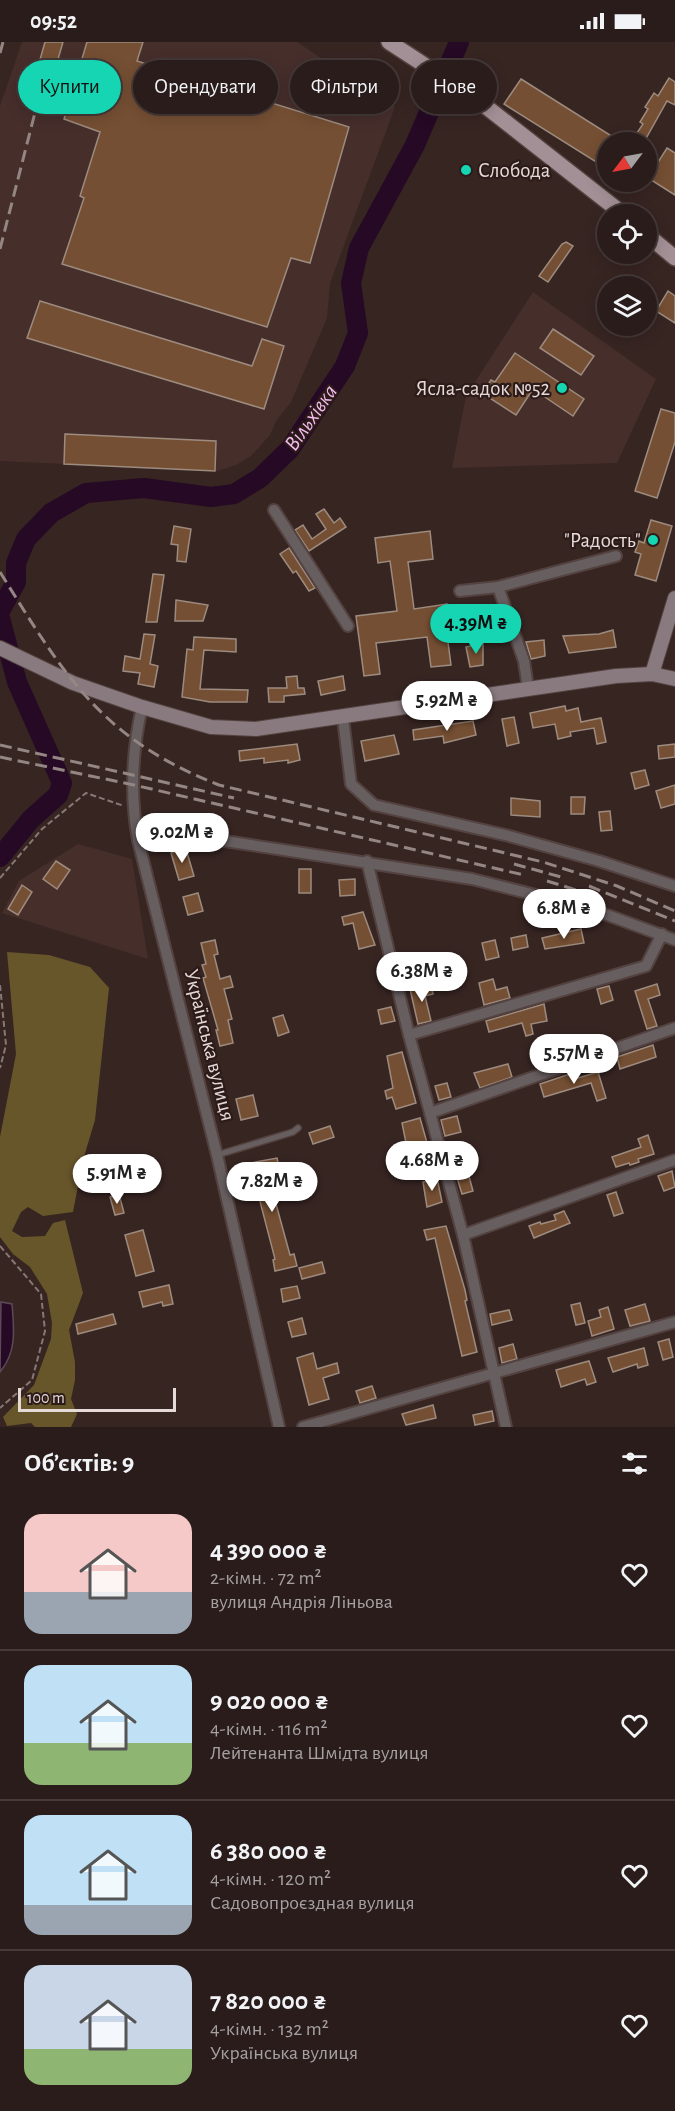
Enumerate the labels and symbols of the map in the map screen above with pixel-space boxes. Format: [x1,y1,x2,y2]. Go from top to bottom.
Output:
north arrow [597,132,657,192]
place label: Слобода [478,160,551,181]
marker: Слобода [459,163,473,177]
place label: Ясла-садок №52 [416,378,550,399]
water label: Вільхівка [280,381,341,455]
marker: Ясла-садок №52 [555,381,569,395]
place label: "Радость" [564,530,641,551]
marker: "Радость" [646,533,660,547]
pin: 4.39M ₴ [421,604,531,655]
pin: 5.92M ₴ [392,681,502,732]
pin: 9.02M ₴ [127,813,237,864]
pin: 6.8M ₴ [515,889,613,940]
pin: 6.38M ₴ [367,952,477,1003]
street label: Українська вулиця [181,967,239,1123]
pin: 5.57M ₴ [519,1034,629,1085]
pin: 4.68M ₴ [377,1141,487,1192]
pin: 5.91M ₴ [62,1154,172,1205]
pin: 7.82M ₴ [217,1162,327,1213]
scale bar [18,1385,176,1412]

